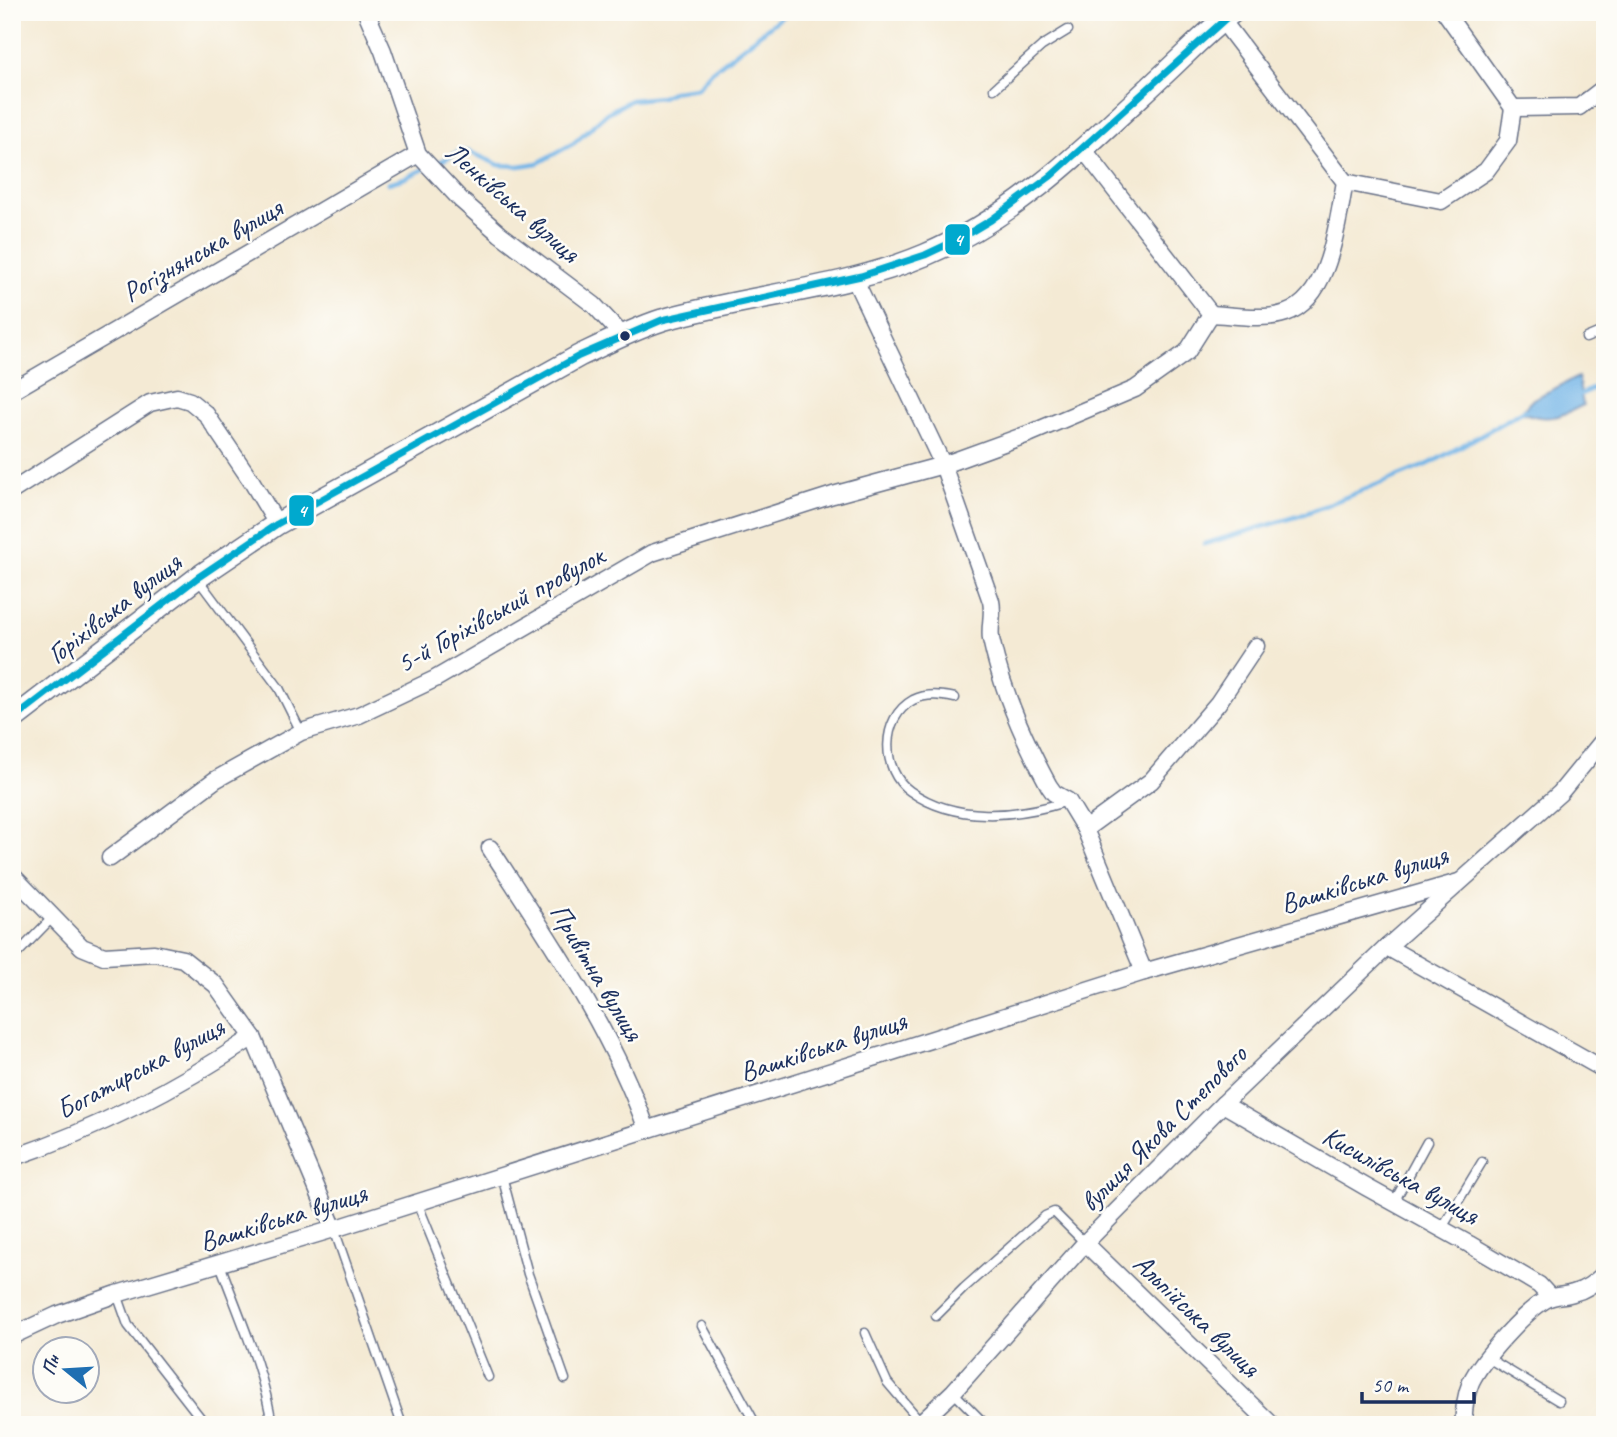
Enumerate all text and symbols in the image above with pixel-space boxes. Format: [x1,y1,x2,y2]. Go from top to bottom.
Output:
street label: Ленківська вулиця [438,134,588,271]
street label: Рогізнянська вулиця [116,189,290,311]
line badge: 4 [944,223,971,256]
text: 4 [954,228,965,252]
unlabelled marker [618,329,632,343]
line badge: 4 [288,494,315,527]
text: 4 [298,499,309,523]
street label: 5-й Горіхівський провулок [390,536,612,680]
street label: Горіхівська вулиця [40,544,189,671]
street label: Вашківська вулиця [1276,837,1453,921]
street label: Привітна вулиця [542,897,652,1048]
street label: Вашківська вулиця [735,1002,912,1089]
street label: Богатирська вулиця [50,1009,231,1127]
street label: вулиця Якова Степового [1072,1036,1255,1219]
street label: Кисилівська вулиця [1317,1118,1486,1233]
street label: Вашківська вулиця [195,1175,372,1259]
street label: Альпійська вулиця [1126,1246,1268,1385]
north arrow [32,1336,102,1406]
text: Пн [36,1350,66,1378]
scale bar [1362,1360,1474,1404]
text: 50 m [1372,1372,1410,1398]

